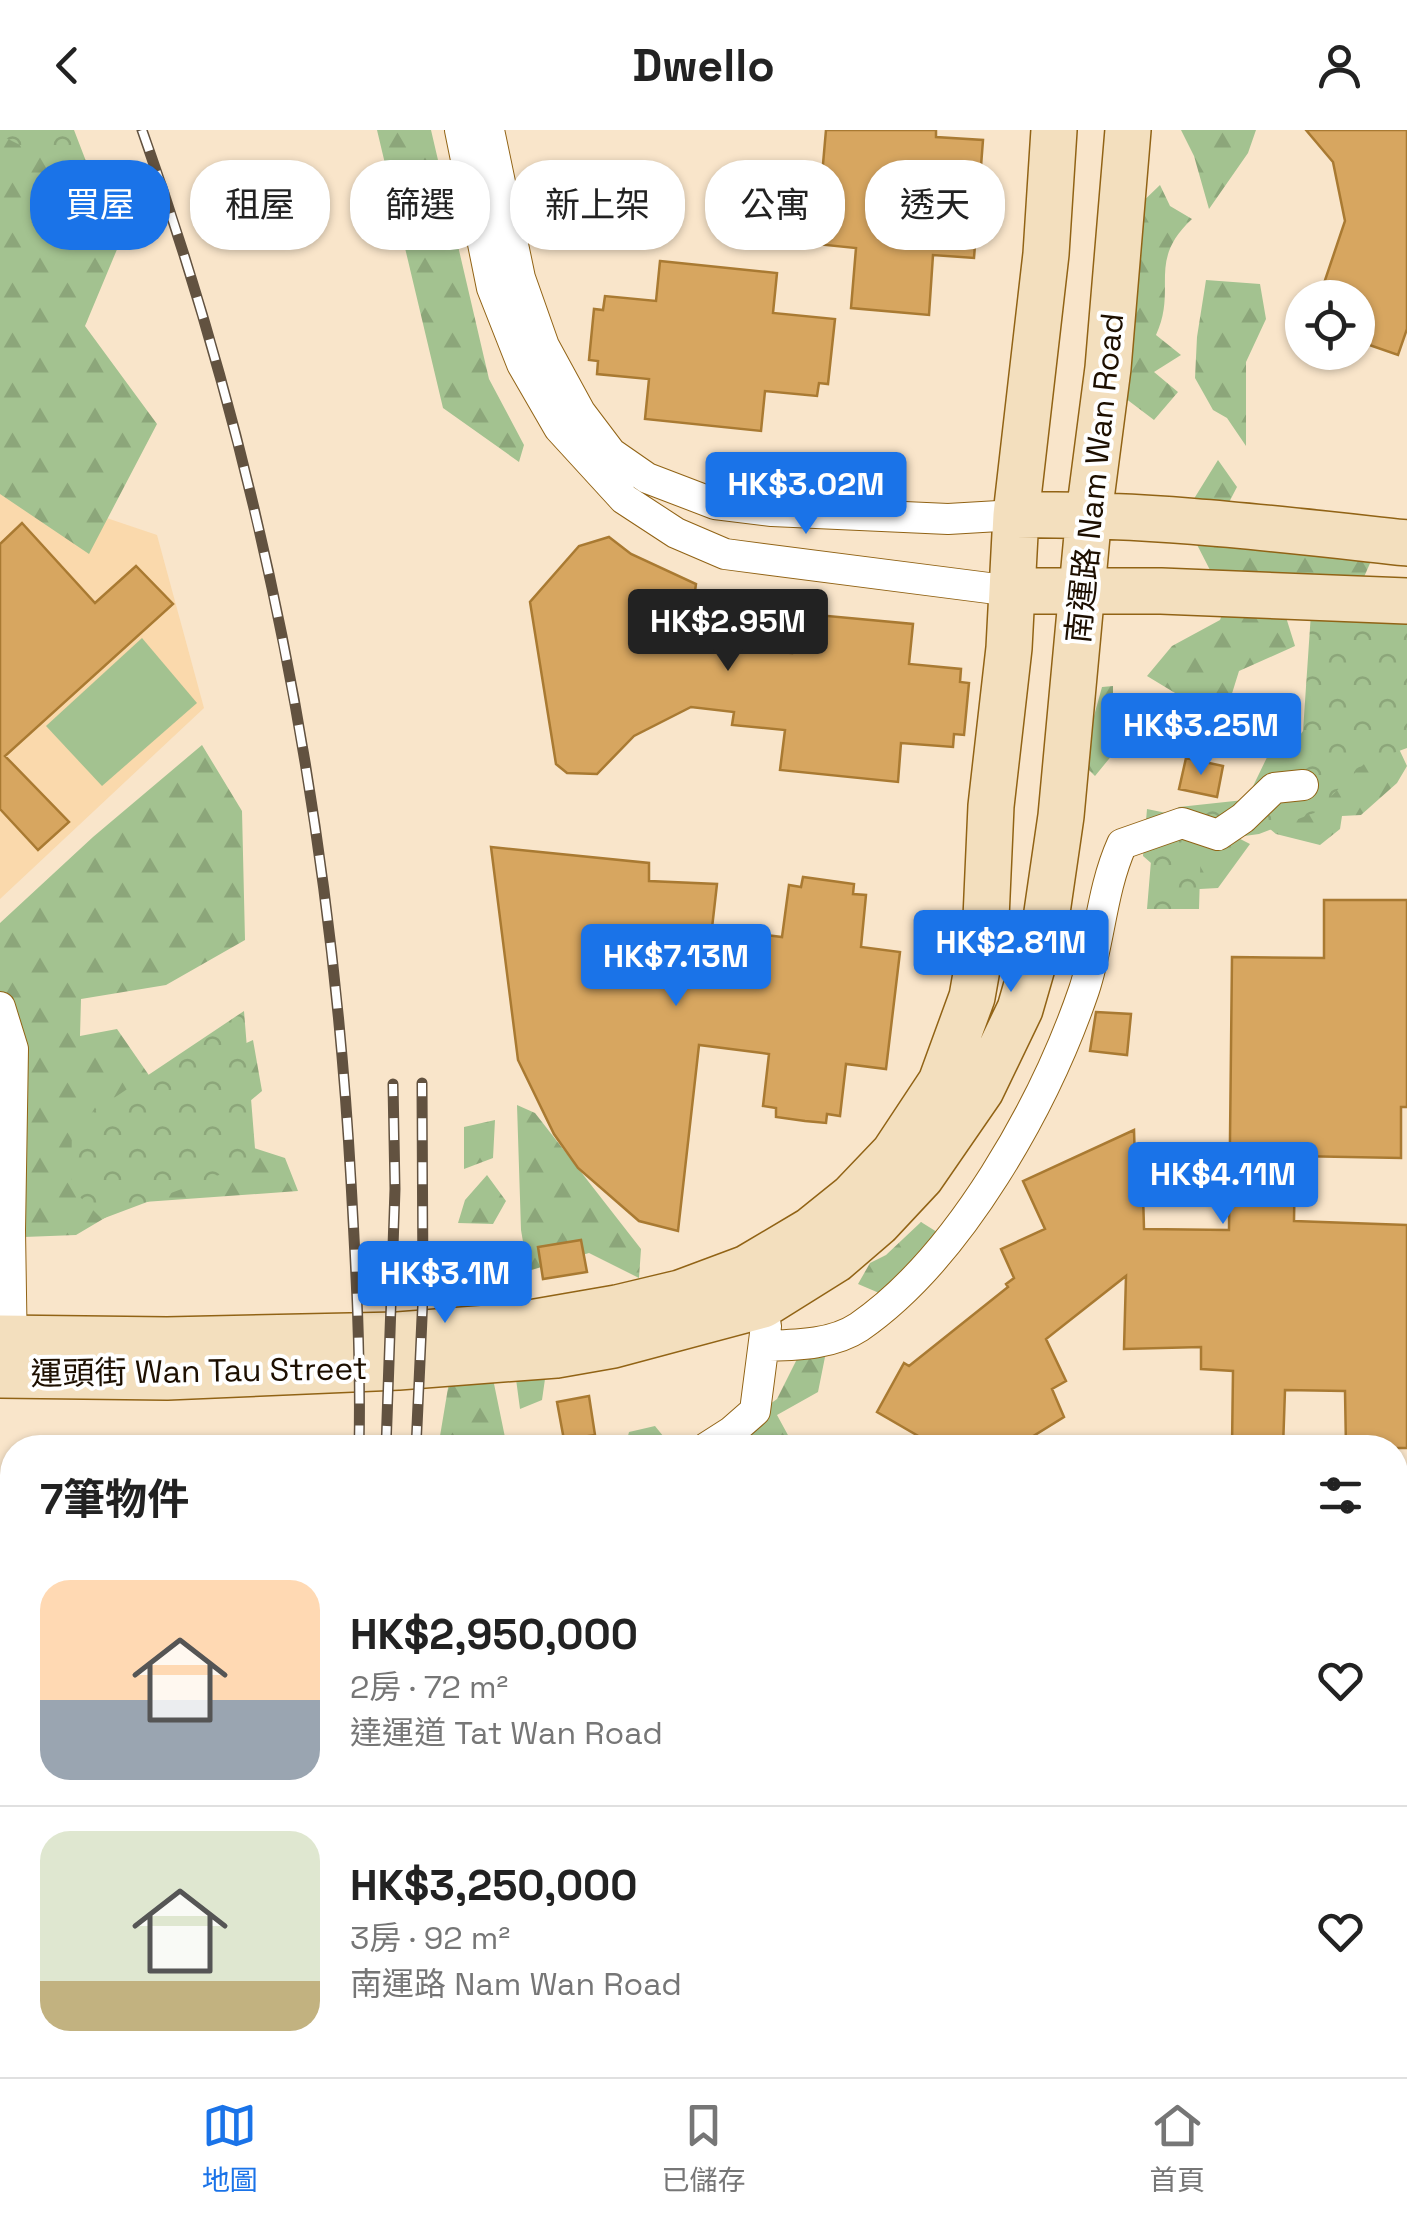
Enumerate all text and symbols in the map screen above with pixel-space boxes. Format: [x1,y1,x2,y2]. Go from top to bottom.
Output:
text: Dwello [632,37,775,94]
icon: back [40,38,95,93]
icon: person [1312,38,1367,93]
chip: 買屋 [30,160,170,250]
chip: 租屋 [190,160,330,250]
chip: 篩選 [350,160,490,250]
chip: 新上架 [510,160,685,250]
chip: 公寓 [705,160,845,250]
chip: 透天 [865,160,1005,250]
map controls [1285,280,1375,370]
button: locate [1285,280,1375,370]
street label: 南運路 Nam Wan Road [1058,311,1132,645]
pin: HK$3.02M [703,452,909,537]
text: HK$3.02M [728,464,885,504]
pin: HK$2.95M [625,589,831,674]
text: HK$2.95M [650,601,806,641]
pin: HK$3.25M [1098,693,1304,778]
text: HK$3.25M [1123,705,1279,745]
pin: HK$2.81M [908,910,1114,995]
text: HK$2.81M [936,922,1086,962]
pin: HK$7.13M [573,924,779,1009]
text: HK$7.13M [603,936,749,976]
pin: HK$4.11M [1120,1142,1326,1227]
text: HK$4.11M [1150,1154,1296,1194]
pin: HK$3.1M [353,1241,537,1326]
text: HK$3.1M [380,1253,510,1293]
street label: 運頭街 Wan Tau Street [30,1348,368,1394]
icon: filters [1313,1468,1368,1523]
text: 7筆物件 [40,1473,189,1526]
text: HK$2,950,000 [350,1608,638,1661]
icon: home [120,1620,240,1740]
icon: heart [1313,1653,1368,1708]
text: 2房 · 72 m² [350,1667,508,1707]
text: 達運道 Tat Wan Road [350,1713,663,1753]
text: HK$3,250,000 [350,1859,638,1912]
icon: home [120,1871,240,1991]
icon: heart [1313,1904,1368,1959]
text: 3房 · 92 m² [350,1918,510,1958]
text: 南運路 Nam Wan Road [350,1964,682,2004]
tab: 地圖 [202,2098,258,2198]
tab: 已儲存 [661,2098,745,2198]
tab: 首頁 [1149,2098,1205,2198]

